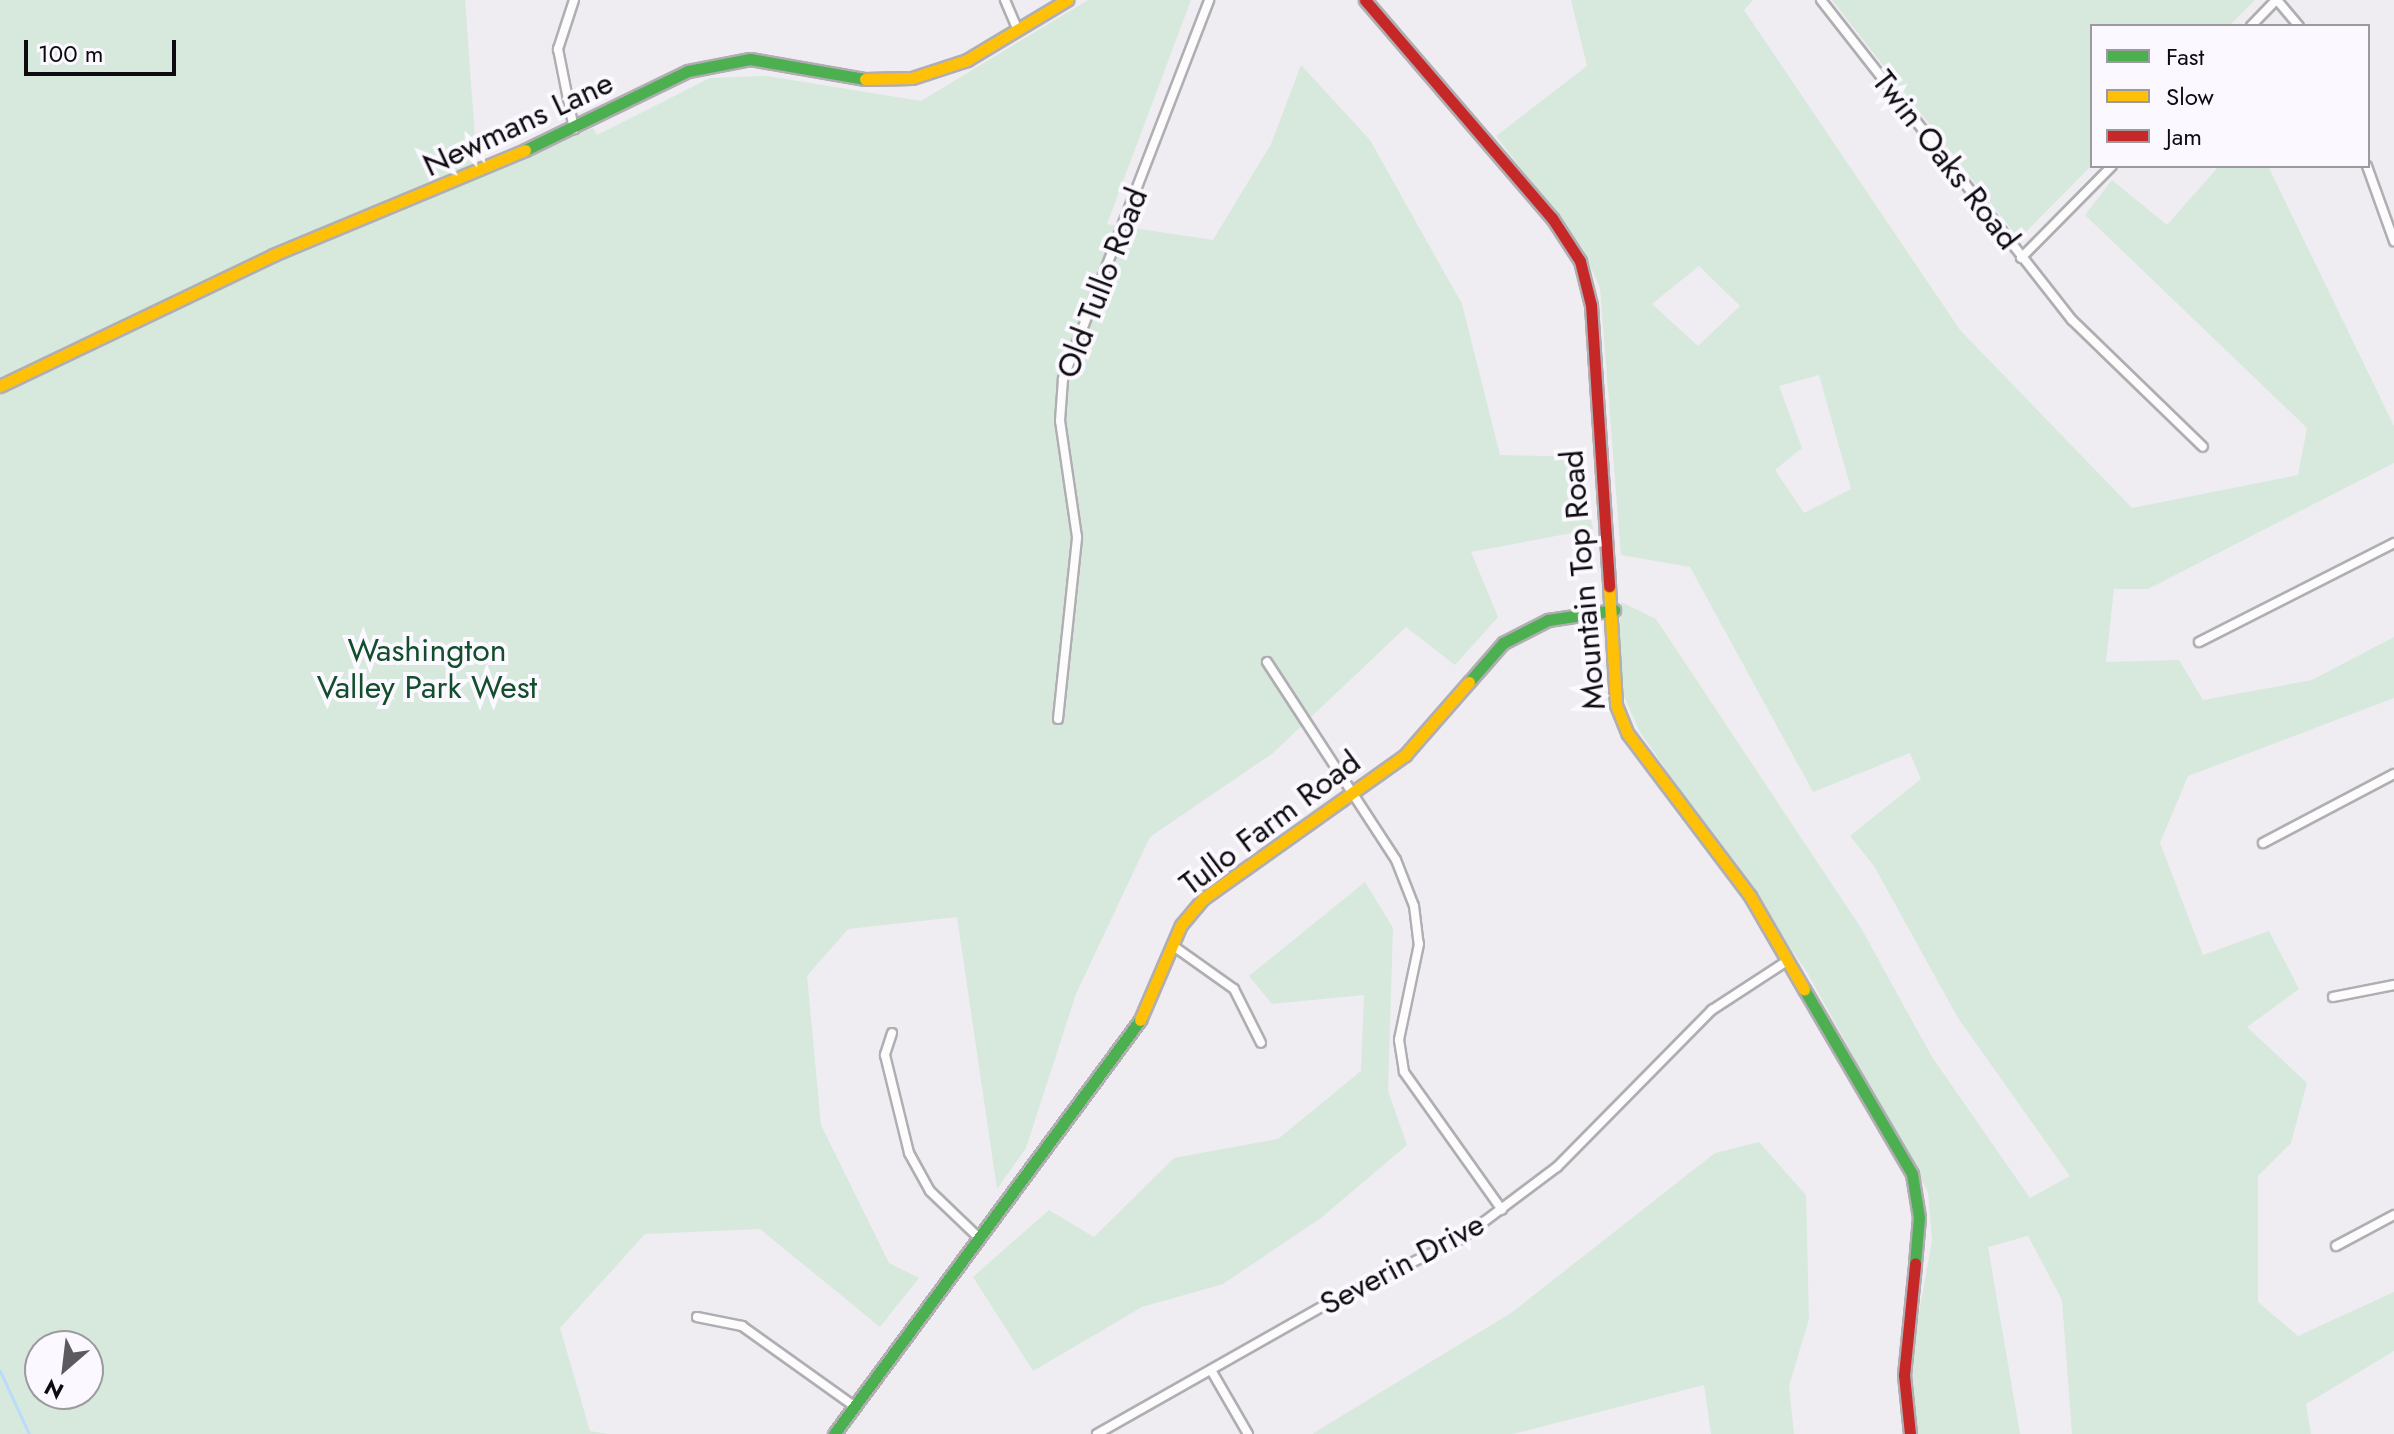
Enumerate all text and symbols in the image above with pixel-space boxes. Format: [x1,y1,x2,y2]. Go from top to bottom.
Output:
scale bar [28,24,180,74]
legend [2090,24,2370,168]
text: 100 m [38,36,104,71]
text: Fast [2166,39,2204,74]
street label: Newmans Lane [417,63,619,185]
street label: Twin Oaks Road [1864,63,2028,257]
text: Slow [2166,79,2214,114]
text: Jam [2166,119,2202,154]
street label: Old Tullo Road [1048,183,1156,383]
street label: Mountain Top Road [1553,448,1613,712]
park label: Washington Valley Park West [317,632,537,707]
street label: Tullo Farm Road [1172,743,1368,903]
street label: Severin Drive [1313,1205,1491,1323]
north arrow [24,1330,104,1410]
text: N [38,1371,69,1408]

